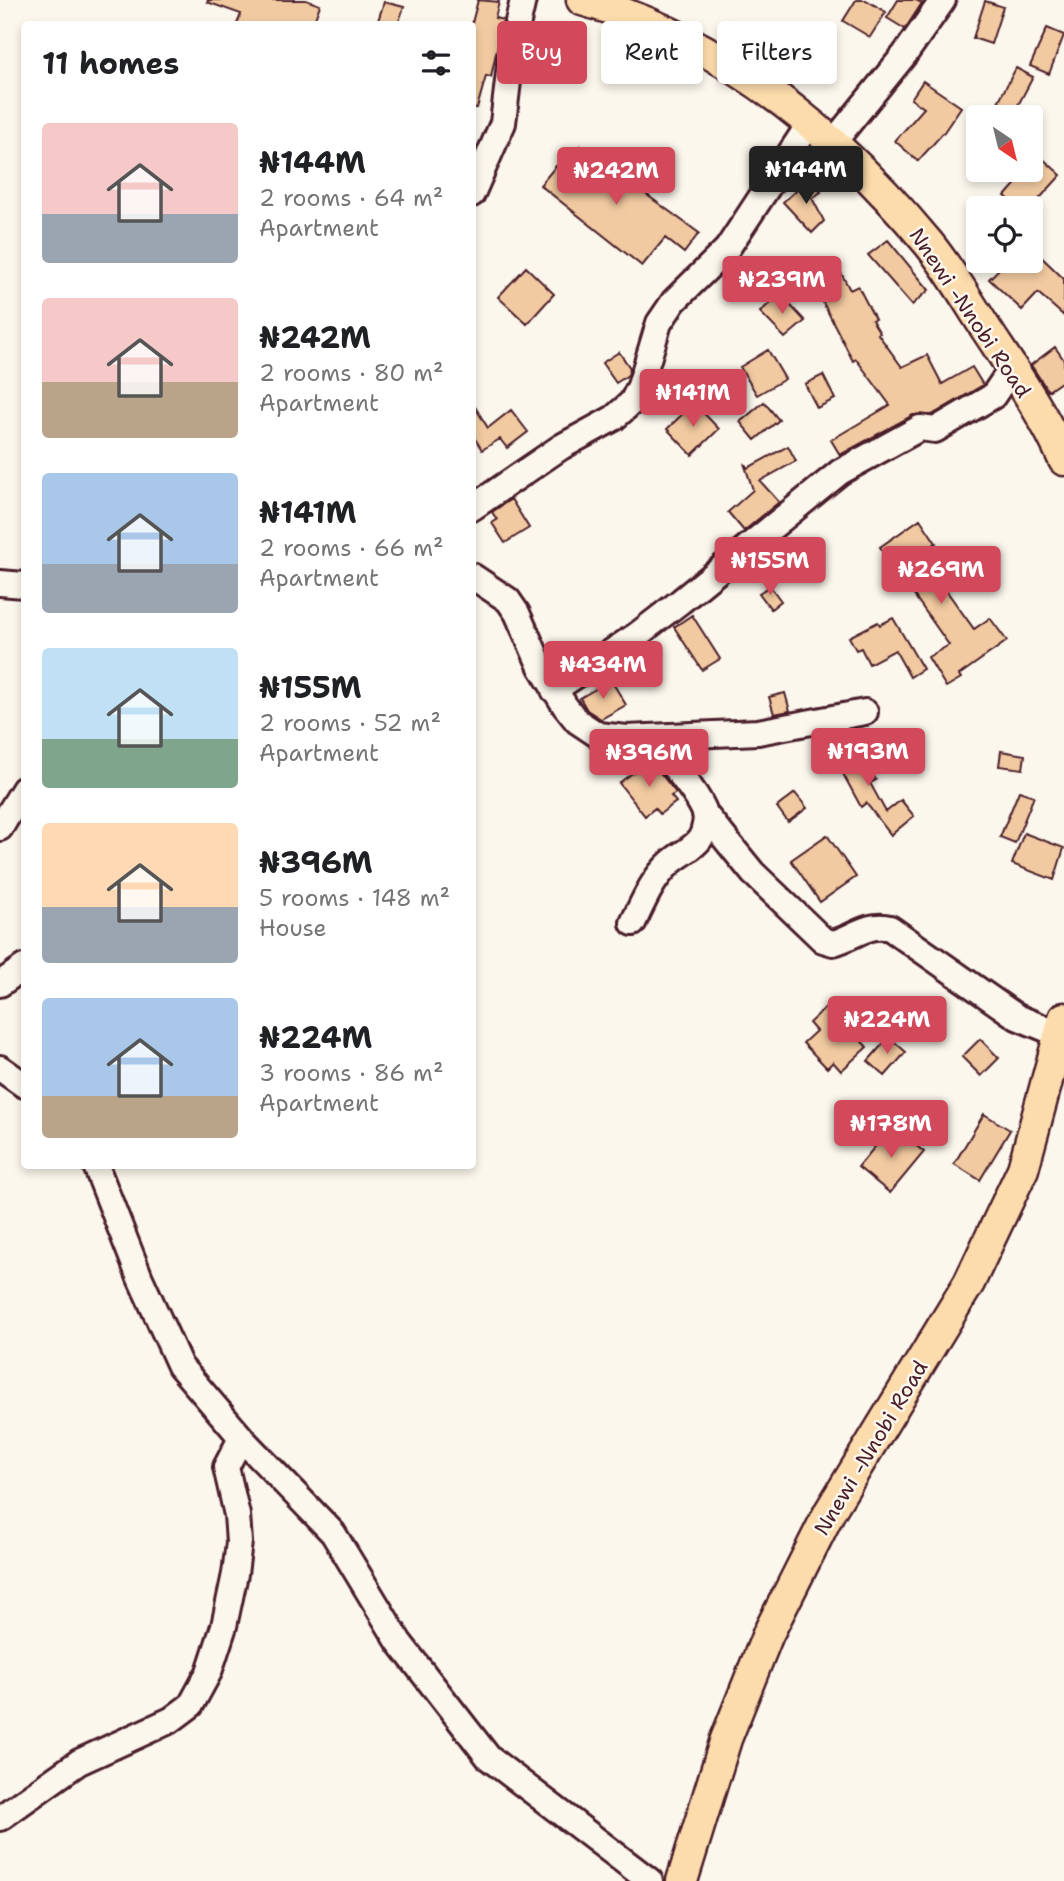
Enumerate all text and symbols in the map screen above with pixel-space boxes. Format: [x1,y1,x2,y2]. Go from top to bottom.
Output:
chip: Buy [497,21,587,84]
chip: Rent [601,21,703,84]
chip: Filters [717,21,837,84]
text: 11 homes [42,43,179,84]
icon: filters [417,44,455,82]
north arrow [966,105,1043,182]
map controls [966,105,1043,273]
text: ₦144M [259,142,366,183]
pin: ₦144M [757,146,855,206]
pin: ₦242M [567,148,665,207]
icon: home [98,151,182,235]
text: ₦144M [765,154,847,184]
text: ₦242M [573,155,659,185]
text: 2 rooms · 64 m² [259,183,443,213]
button: locate [966,196,1043,273]
text: Apartment [259,213,379,243]
street label: Nnewi -Nnobi Road [903,222,1037,404]
pin: ₦239M [733,256,831,316]
text: ₦239M [738,264,826,294]
text: ₦242M [259,317,371,358]
icon: home [98,326,182,410]
text: 2 rooms · 80 m² [259,358,444,388]
pin: ₦141M [644,370,742,429]
text: ₦141M [656,377,730,407]
text: Apartment [259,388,379,418]
text: ₦141M [259,492,357,533]
icon: home [98,501,182,585]
text: 2 rooms · 66 m² [259,533,444,563]
pin: ₦155M [721,538,819,597]
text: ₦155M [731,545,809,575]
pin: ₦269M [892,546,990,606]
text: ₦269M [898,554,984,584]
text: Apartment [259,563,379,593]
pin: ₦434M [554,642,652,701]
text: ₦434M [560,649,646,679]
text: ₦155M [259,667,362,708]
icon: home [98,676,182,760]
text: 2 rooms · 52 m² [259,708,441,738]
pin: ₦193M [819,728,917,788]
pin: ₦396M [600,730,698,789]
text: ₦193M [827,736,909,766]
text: ₦396M [605,737,693,767]
text: Apartment [259,738,379,768]
text: ₦396M [259,842,373,883]
icon: home [98,851,182,935]
text: 5 rooms · 148 m² [259,883,450,913]
text: House [259,913,327,943]
pin: ₦224M [838,996,936,1056]
text: ₦224M [844,1004,930,1034]
text: ₦224M [259,1017,372,1058]
icon: home [98,1026,182,1110]
text: 3 rooms · 86 m² [259,1058,444,1088]
text: Apartment [259,1088,379,1118]
pin: ₦178M [842,1100,940,1160]
text: ₦178M [850,1108,932,1138]
street label: Nnewi -Nnobi Road [808,1355,934,1541]

